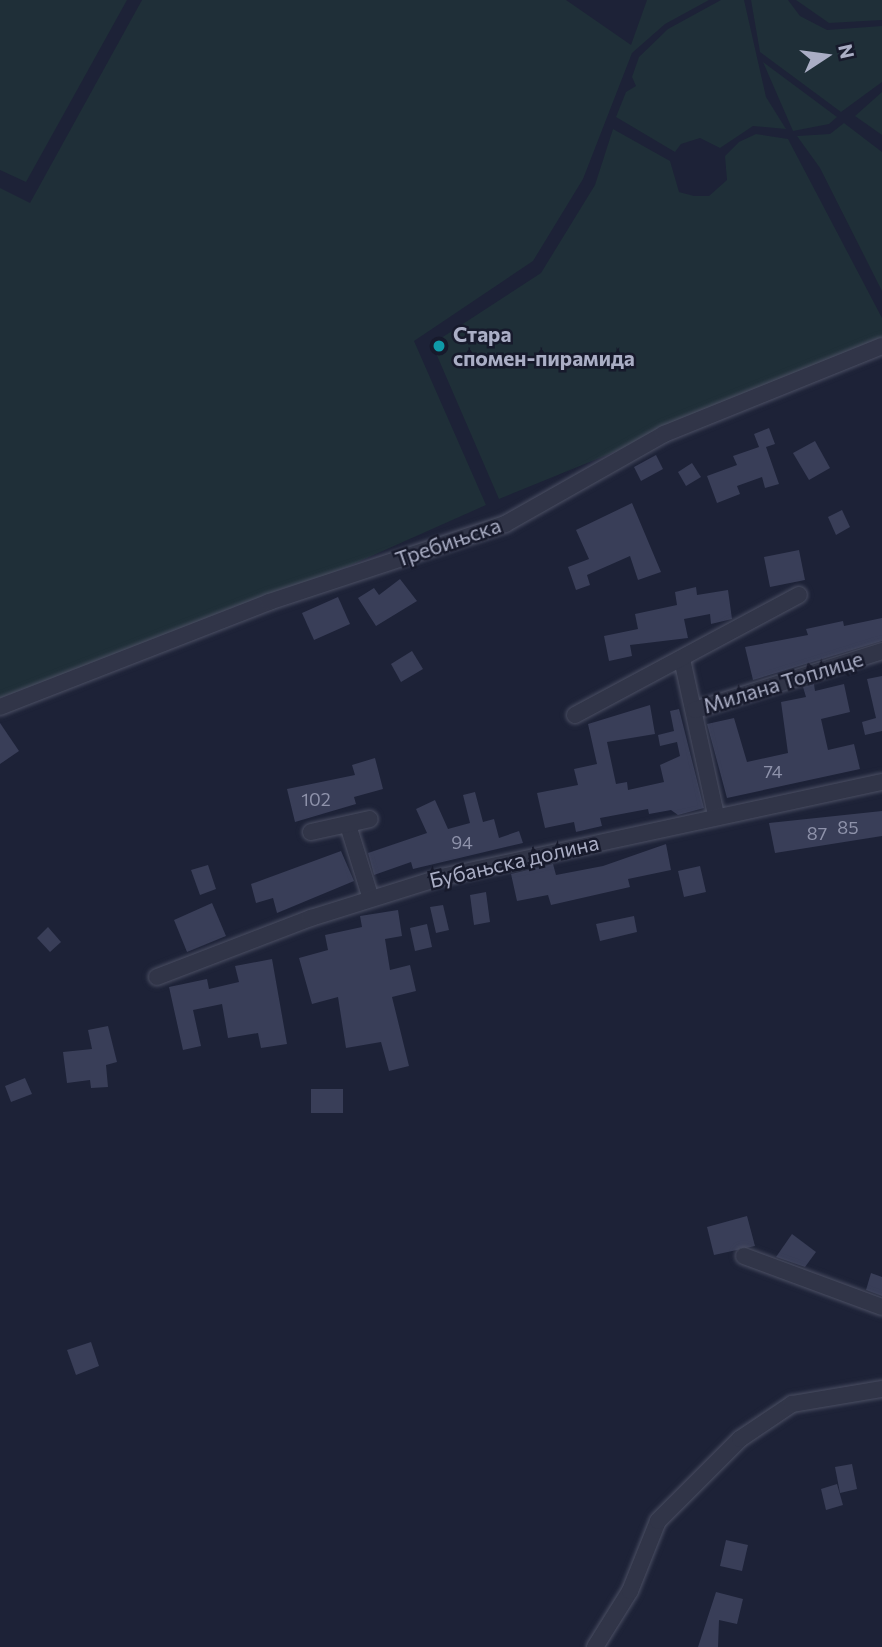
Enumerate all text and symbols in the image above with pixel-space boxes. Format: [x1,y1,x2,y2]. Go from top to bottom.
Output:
north arrow [791,21,861,91]
text: N [834,42,860,61]
place label: Стара спомен-пирамида [453,321,635,371]
marker: Стара спомен-пирамида [431,338,447,354]
street label: Требињска [392,512,504,572]
street label: Милана Топлице [700,646,866,718]
house number: 74 [763,760,783,782]
house number: 102 [301,788,331,810]
house number: 85 [837,816,859,838]
house number: 87 [807,822,827,844]
street label: Бубањска долина [427,829,601,893]
house number: 94 [451,831,473,853]

